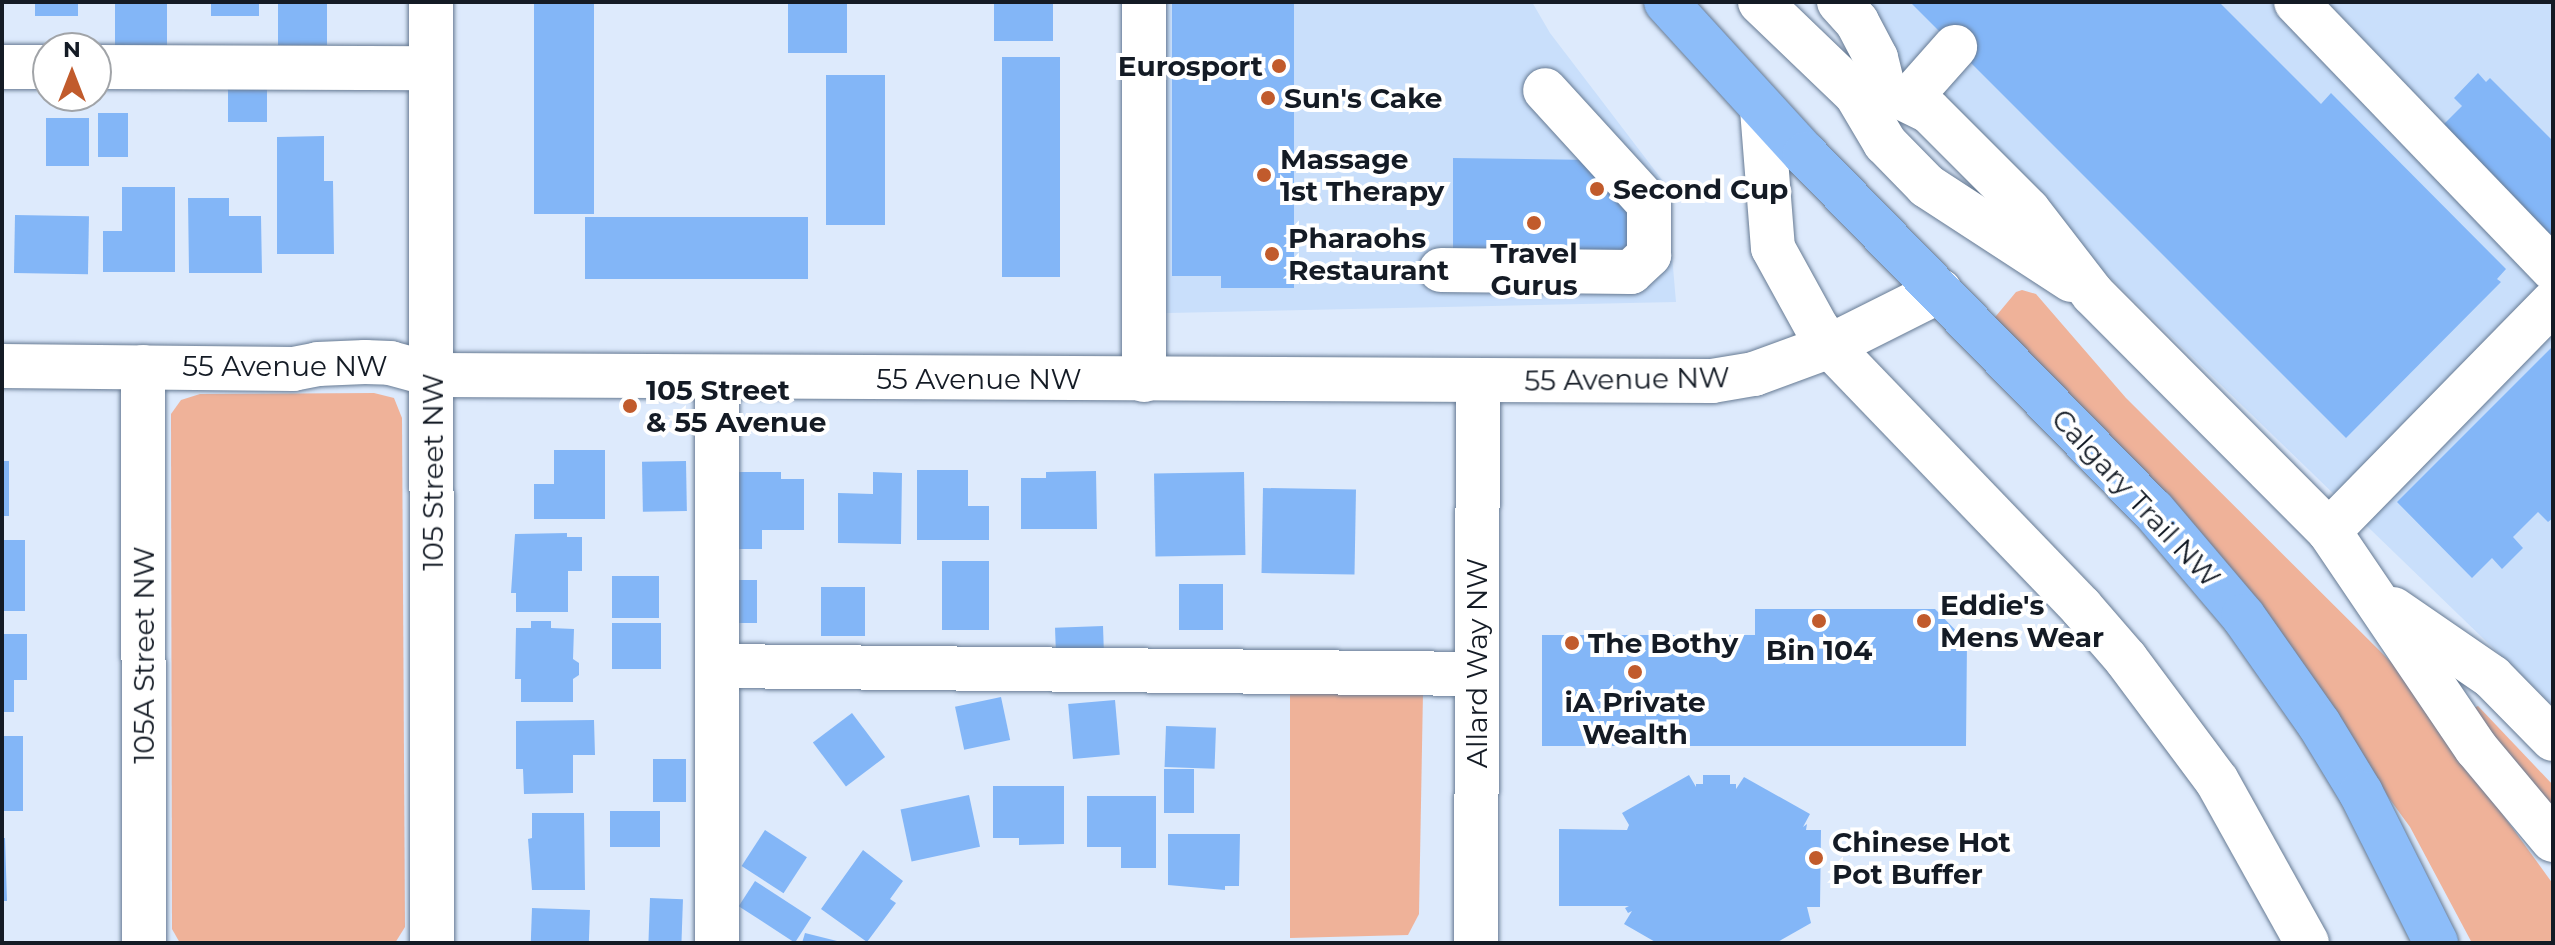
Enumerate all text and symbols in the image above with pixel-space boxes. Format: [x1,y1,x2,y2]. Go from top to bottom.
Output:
north arrow [32,32,112,112]
text: N [63,36,81,63]
place label: Eurosport [1118,49,1263,83]
marker: Eurosport [1270,57,1288,75]
place label: Sun's Cake [1284,81,1442,115]
marker: Sun's Cake [1259,89,1277,107]
place label: Massage 1st Therapy [1280,142,1444,208]
marker: Massage 1st Therapy [1255,166,1273,184]
place label: Second Cup [1613,172,1788,206]
marker: Second Cup [1588,180,1606,198]
marker: Travel Gurus [1525,214,1543,232]
place label: Pharaohs Restaurant [1288,221,1449,287]
place label: Travel Gurus [1490,236,1578,302]
marker: Pharaohs Restaurant [1263,245,1281,263]
street label: 55 Avenue NW [182,349,388,383]
street label: 55 Avenue NW [1524,360,1730,398]
street label: 55 Avenue NW [876,362,1082,396]
street label: 105 Street NW [416,373,450,571]
place label: 105 Street & 55 Avenue [646,373,826,439]
marker: 105 Street & 55 Avenue [621,397,639,415]
street label: Calgary Trail NW [2045,402,2227,594]
street label: 105A Street NW [127,546,161,764]
street label: Allard Way NW [1460,558,1494,768]
place label: Eddie's Mens Wear [1940,588,2104,654]
marker: Bin 104 [1810,612,1828,630]
marker: Eddie's Mens Wear [1915,612,1933,630]
place label: The Bothy [1588,626,1738,660]
place label: Bin 104 [1766,633,1872,667]
marker: The Bothy [1563,634,1581,652]
marker: iA Private Wealth [1626,663,1644,681]
place label: iA Private Wealth [1564,685,1706,751]
place label: Chinese Hot Pot Buffer [1832,825,2011,891]
marker: Chinese Hot Pot Buffer [1807,849,1825,867]

